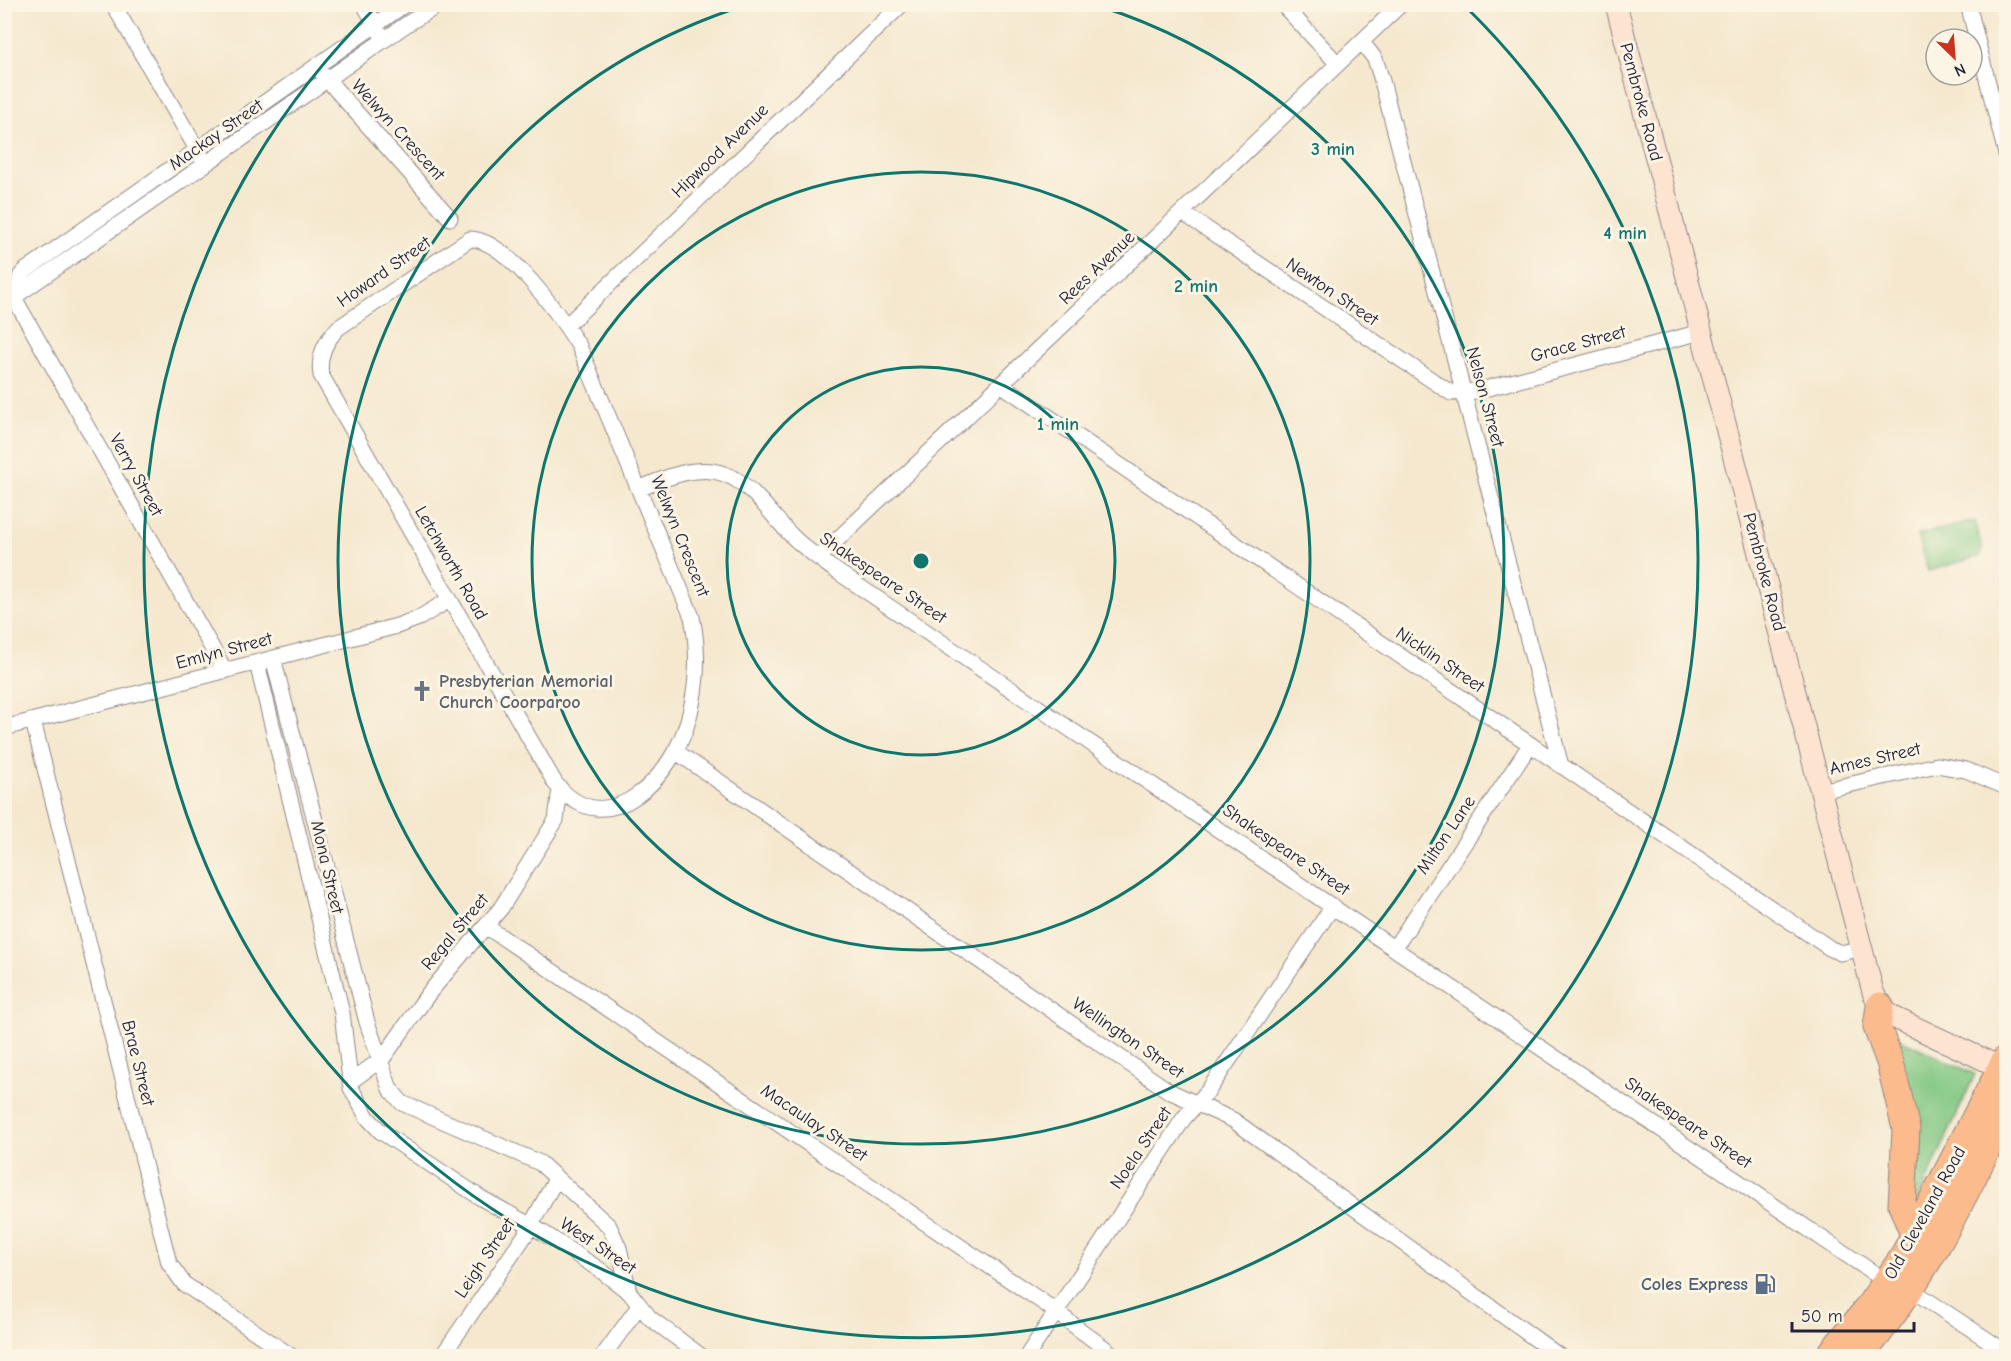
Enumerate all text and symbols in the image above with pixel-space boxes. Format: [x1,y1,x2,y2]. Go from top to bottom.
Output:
north arrow [1924,27,1984,87]
street label: Pembroke Road [1615,41,1667,163]
text: N [1951,59,1968,80]
street label: Welwyn Crescent [347,75,450,186]
street label: Mackay Street [165,94,268,175]
street label: Hipwood Avenue [667,100,773,202]
text: 3 min [1311,139,1355,160]
text: 4 min [1603,223,1647,244]
street label: Rees Avenue [1055,227,1139,309]
street label: Howard Street [333,232,436,312]
street label: Newton Street [1282,253,1383,331]
text: 2 min [1174,276,1218,297]
street label: Grace Street [1528,321,1629,367]
street label: Nelson Street [1462,345,1509,450]
text: 1 min [1037,414,1079,435]
street label: Verry Street [105,430,168,521]
street label: Welwyn Crescent [646,472,714,601]
street label: Letchworth Road [410,503,492,623]
street label: Pembroke Road [1738,511,1790,633]
street label: Shakespeare Street [816,528,951,629]
centre of rings [911,551,931,571]
street label: Nicklin Street [1392,623,1489,698]
street label: Emlyn Street [174,628,275,674]
place label: Presbyterian Memorial Church Coorparoo [439,671,613,713]
church icon: Presbyterian Memorial Church Coorparoo [410,679,434,703]
street label: Ames Street [1827,738,1923,780]
street label: Milton Lane [1412,792,1480,878]
street label: Shakespeare Street [1219,800,1354,901]
street label: Mona Street [306,818,348,916]
street label: Regal Street [417,889,494,975]
street label: Wellington Street [1068,993,1188,1084]
street label: Brae Street [117,1018,159,1109]
street label: Shakespeare Street [1621,1073,1756,1174]
street label: Macaulay Street [757,1080,872,1167]
street label: Noela Street [1106,1102,1177,1193]
street label: Old Cleveland Road [1880,1143,1970,1283]
street label: Leigh Street [451,1213,520,1302]
street label: West Street [556,1213,641,1280]
fuel station icon: Coles Express [1753,1272,1777,1296]
place label: Coles Express [1641,1274,1748,1295]
scale bar [1792,1295,1914,1333]
text: 50 m [1801,1306,1843,1327]

